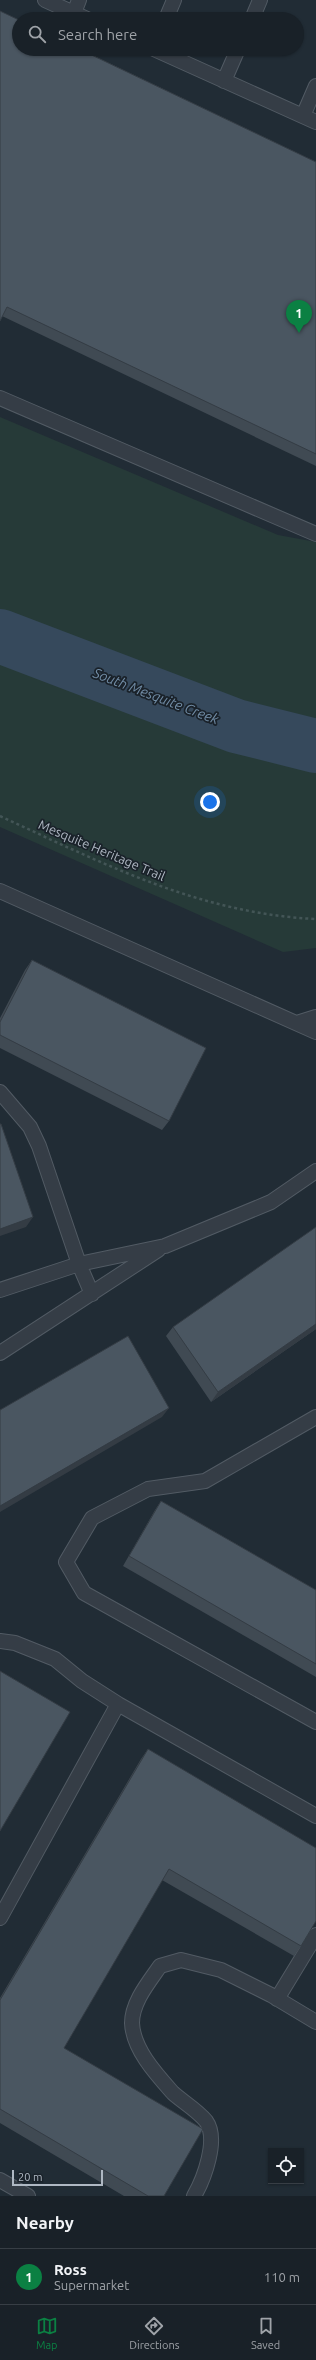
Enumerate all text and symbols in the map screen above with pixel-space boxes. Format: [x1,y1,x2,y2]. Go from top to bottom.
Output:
search box [12,12,304,56]
icon: search [26,23,48,45]
text: Search here [58,26,137,43]
pin: 1 [286,300,312,333]
water label: South Mesquite Creek [90,664,222,728]
your location [200,792,220,812]
street label: Mesquite Heritage Trail [37,817,168,883]
map controls [268,2148,304,2184]
button: locate [268,2148,304,2184]
scale bar [12,2168,103,2187]
text: 20 m [18,2171,42,2183]
text: Nearby [16,2213,74,2232]
text: Ross [54,2261,87,2278]
text: 1 [25,2270,33,2284]
text: 110 m [264,2270,300,2284]
text: Supermarket [54,2278,129,2292]
tab: Map [36,2315,58,2351]
tab: Directions [129,2315,179,2351]
tab: Saved [251,2315,280,2351]

